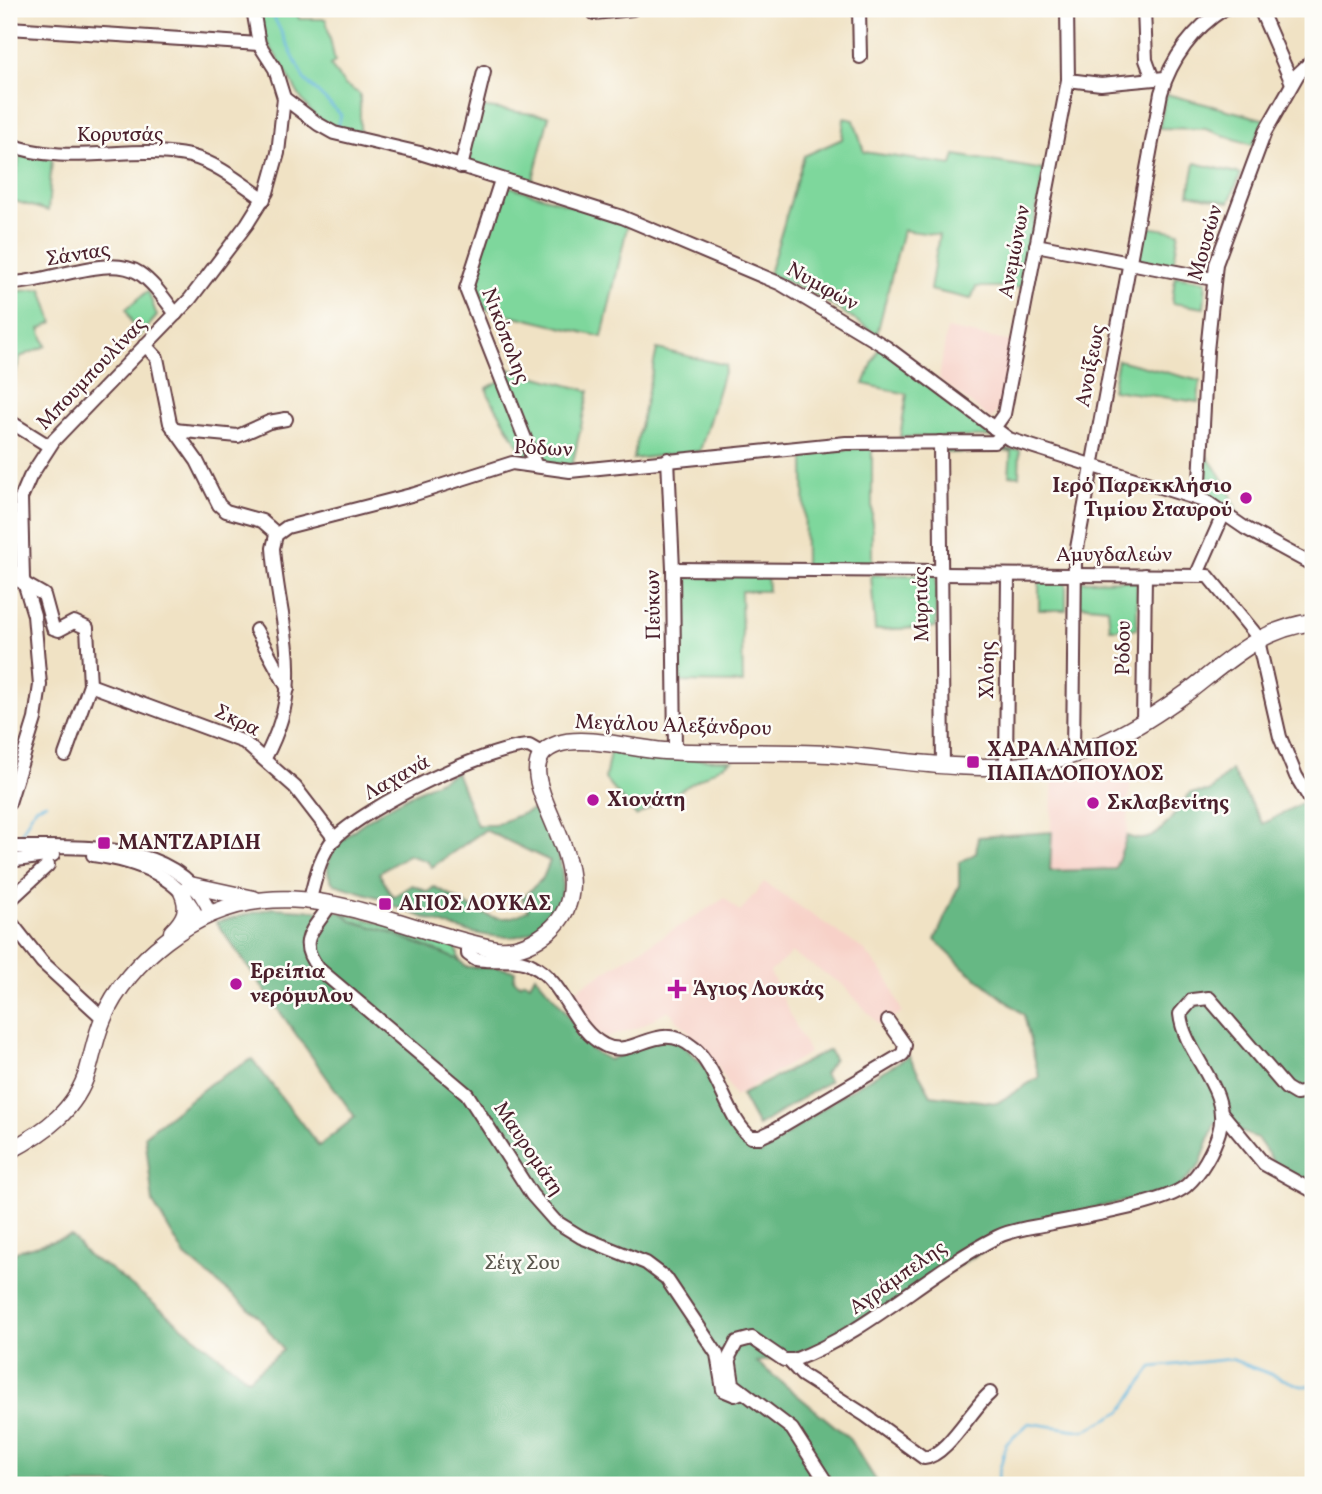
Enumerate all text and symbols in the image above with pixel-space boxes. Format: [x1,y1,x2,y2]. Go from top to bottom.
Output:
street label: Κορυτσάς [77,121,163,150]
street label: Μουσών [1181,202,1231,284]
street label: Ανεμώνων [992,203,1038,301]
street label: Σάντας [44,236,112,274]
street label: Νυμφών [781,255,863,319]
street label: Νικόπολης [473,284,537,388]
street label: Μπουμπουλίνας [30,311,154,437]
street label: Ανοίξεως [1069,322,1113,410]
street label: Ρόδων [513,433,573,465]
place label: Ιερό Παρεκκλήσιο Τιμίου Σταυρού [1052,472,1232,525]
marker: Ιερό Παρεκκλήσιο Τιμίου Σταυρού [1238,490,1254,506]
street label: Αμυγδαλεών [1056,541,1172,570]
street label: Μυρτιάς [907,566,937,642]
street label: Πεύκων [639,570,669,640]
street label: Ρόδου [1109,620,1139,676]
street label: Χλόης [973,641,1003,699]
street label: Σκρα [209,698,265,745]
street label: Μεγάλου Αλεξάνδρου [574,708,772,744]
place label: ΧΑΡΑΛΑΜΠΟΣ ΠΑΠΑΔΟΠΟΥΛΟΣ [987,736,1163,789]
street label: Λαχανά [359,748,436,808]
marker: ΧΑΡΑΛΑΜΠΟΣ ΠΑΠΑΔΟΠΟΥΛΟΣ [965,754,981,770]
place label: Χιονάτη [607,786,686,815]
place label: Σκλαβενίτης [1107,789,1229,818]
marker: Χιονάτη [585,792,601,808]
marker: Σκλαβενίτης [1085,795,1101,811]
place label: ΜΑΝΤΖΑΡΙΔΗ [118,829,261,858]
marker: ΜΑΝΤΖΑΡΙΔΗ [96,835,112,851]
place label: ΑΓΙΟΣ ΛΟΥΚΑΣ [399,890,551,919]
marker: ΑΓΙΟΣ ΛΟΥΚΑΣ [377,896,393,912]
place label: Ερείπια νερόμυλου [250,958,353,1011]
place label: Άγιος Λουκάς [693,975,824,1004]
marker: Ερείπια νερόμυλου [228,976,244,992]
marker: Άγιος Λουκάς [667,979,687,999]
street label: Μαυρομάτη [486,1096,570,1202]
street label: Αγράμπελης [843,1234,953,1322]
park label: Σέιχ Σου [484,1249,560,1278]

